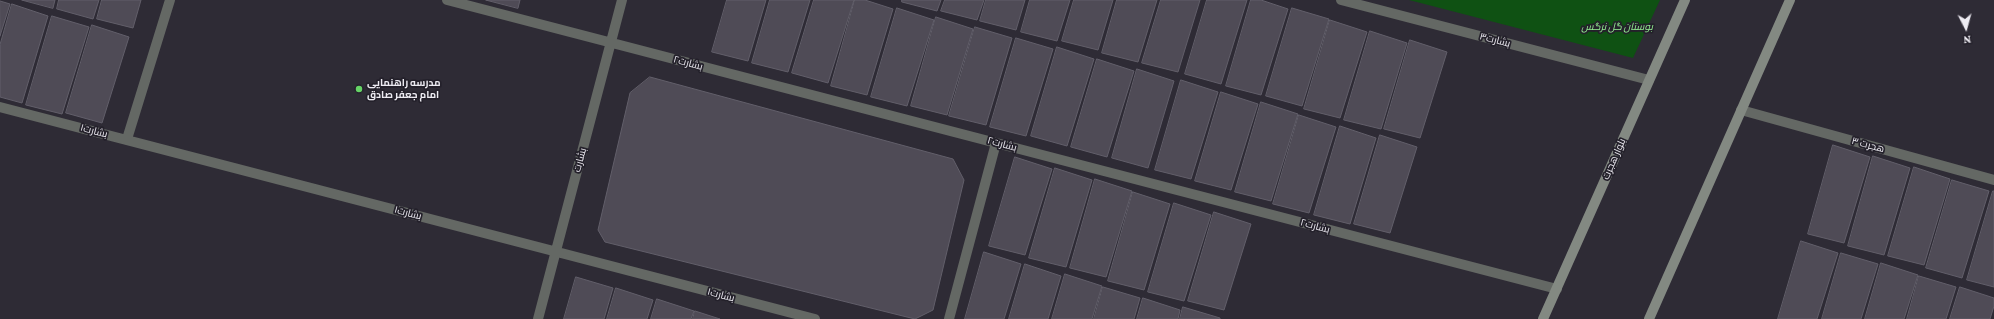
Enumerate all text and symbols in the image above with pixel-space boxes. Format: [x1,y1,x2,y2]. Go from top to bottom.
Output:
north arrow [1946,8,1986,48]
park label: بوستان گل نرگس [1581,21,1653,33]
street label: بشارت۳ [1478,30,1512,50]
text: N [1963,34,1972,46]
street label: بشارت۲ [672,53,704,73]
place label: مدرسه راهنمایی امام جعفر صادق [367,77,441,100]
marker: مدرسه راهنمایی امام جعفر صادق [354,84,364,94]
street label: بشارت۱ [79,122,109,140]
street label: بشارت۲ [986,134,1018,154]
street label: هجرت ۳ [1850,135,1886,155]
street label: بلوار هجرت [1600,137,1628,181]
street label: بشارت [571,146,589,174]
street label: بشارت۱ [393,204,423,222]
street label: بشارت۲ [1299,216,1331,236]
street label: بشارت۱ [706,286,736,304]

